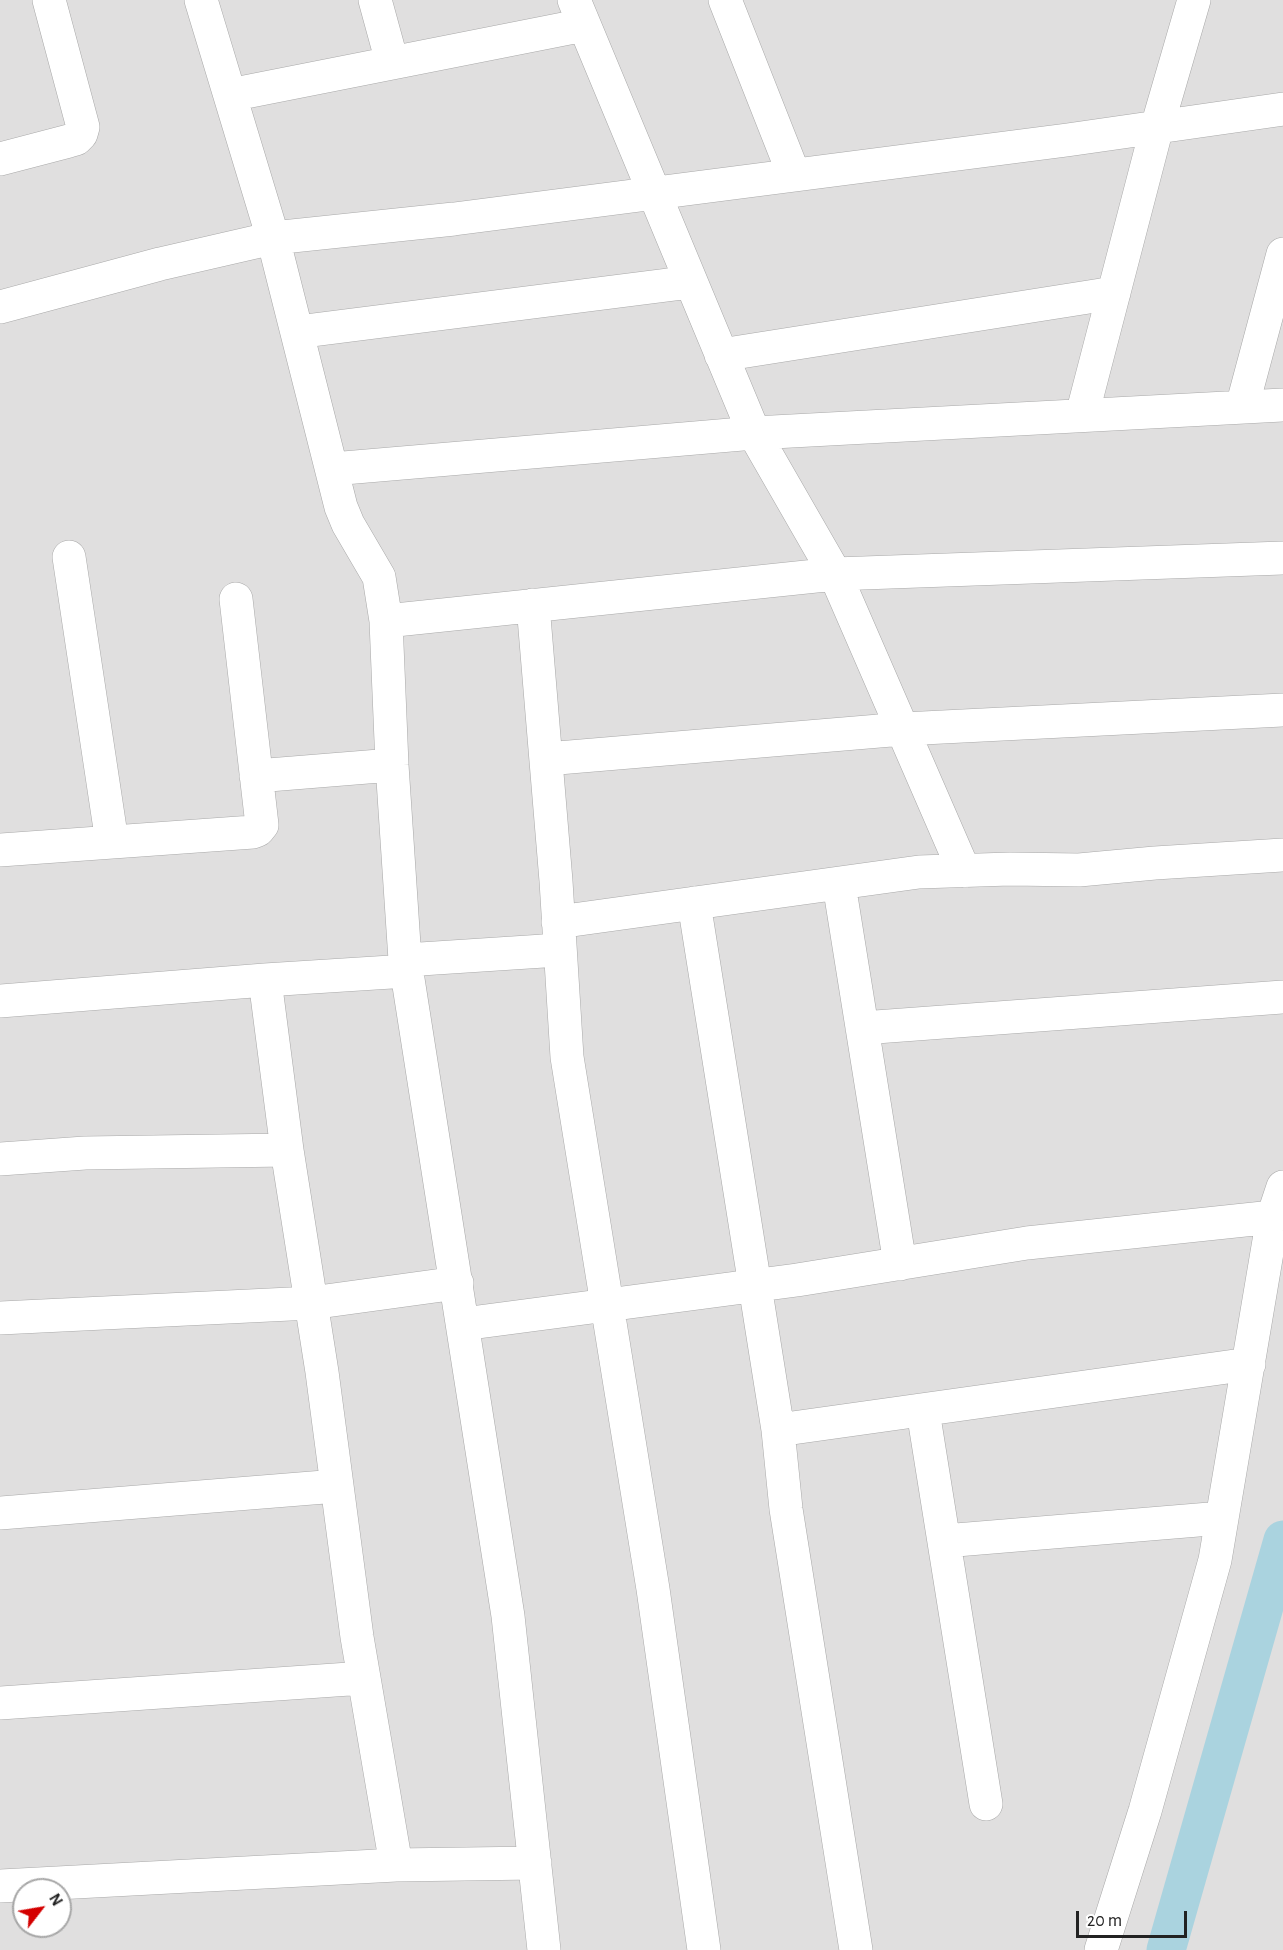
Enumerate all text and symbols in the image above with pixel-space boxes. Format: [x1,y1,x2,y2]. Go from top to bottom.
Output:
north arrow [12,1878,72,1938]
text: N [46,1891,65,1909]
scale bar [1079,1899,1190,1937]
text: 20 m [1087,1912,1122,1930]

